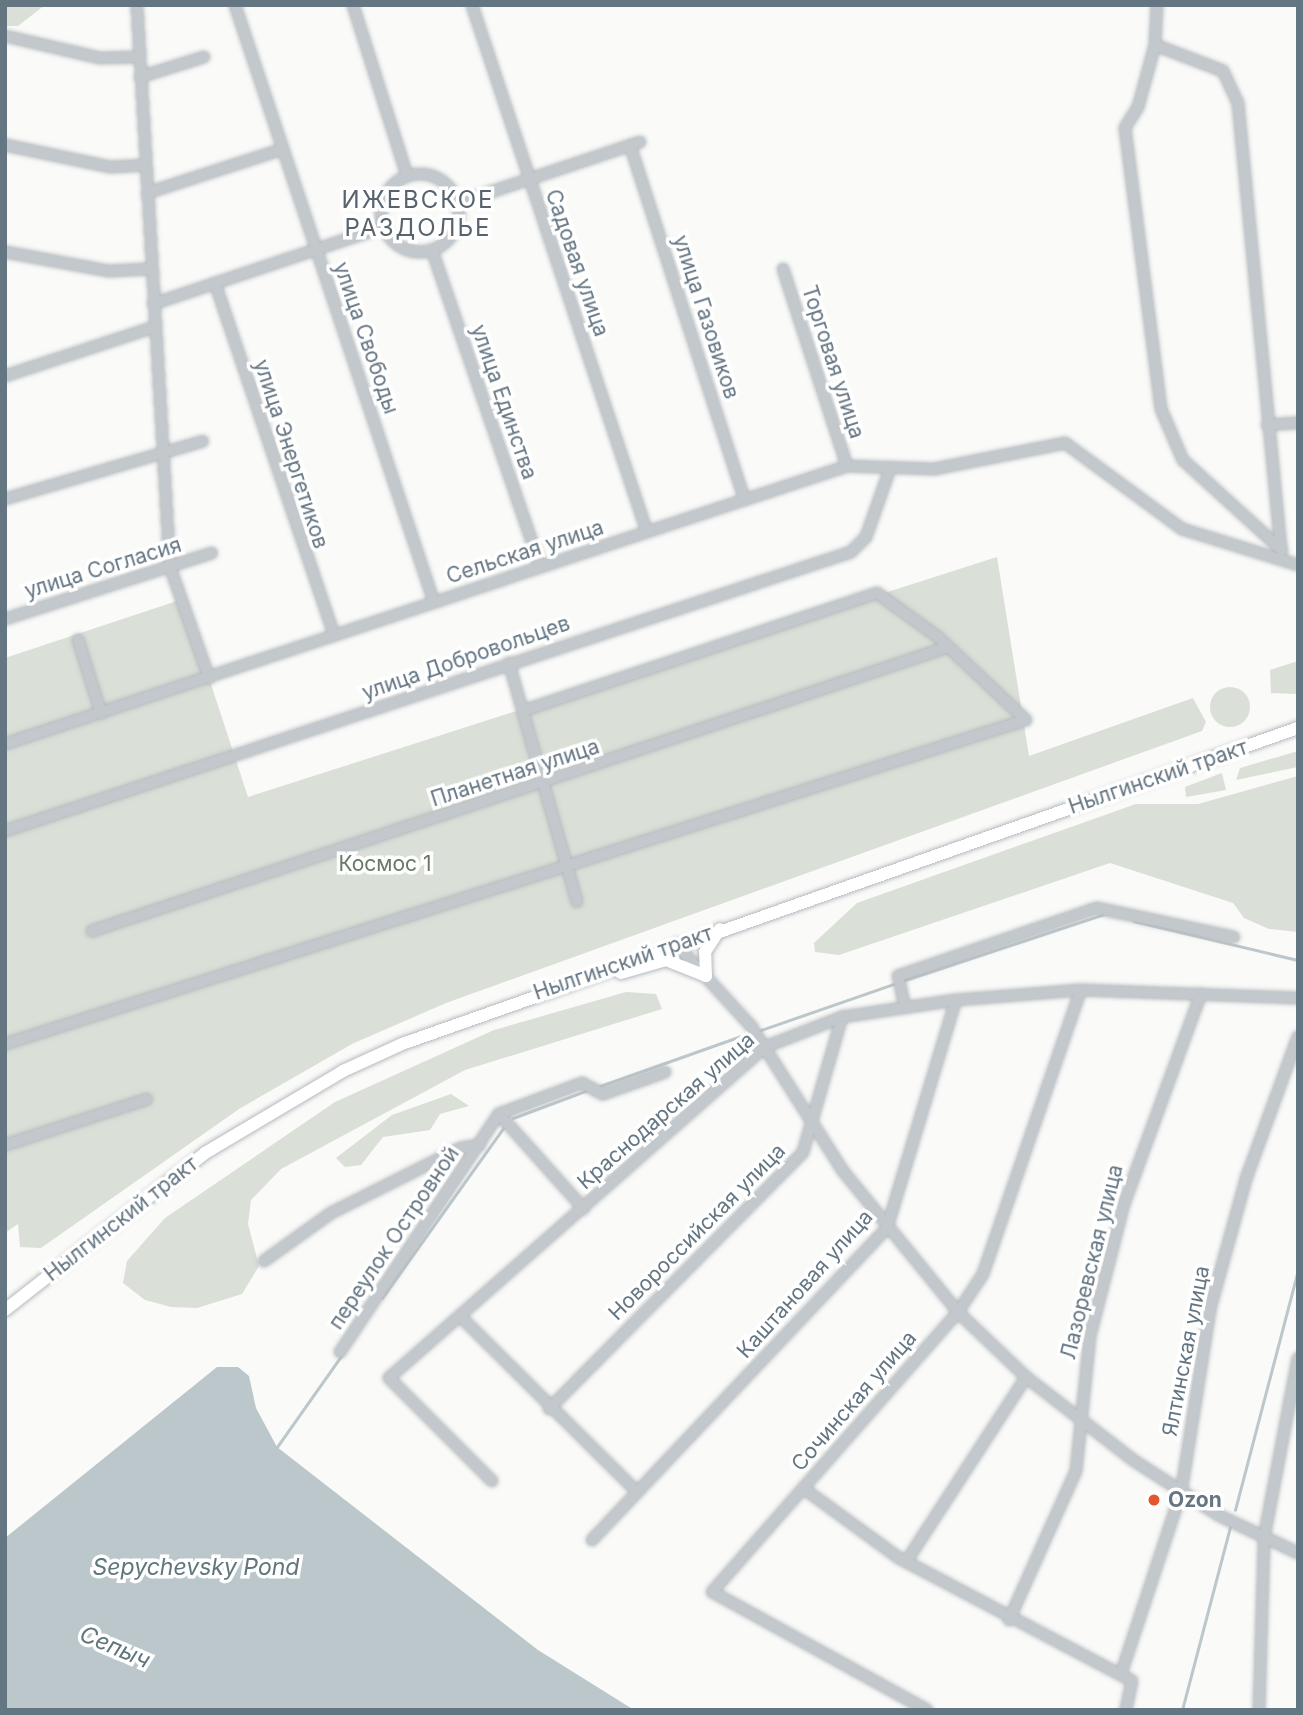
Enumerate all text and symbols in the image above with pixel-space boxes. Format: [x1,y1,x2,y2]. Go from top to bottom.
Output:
district label: ИЖЕВСКОЕ РАЗДОЛЬЕ [343,186,493,242]
street label: Садовая улица [540,186,614,340]
street label: улица Газовиков [668,232,744,402]
street label: улица Свободы [328,259,404,417]
street label: Торговая улица [796,282,870,442]
street label: улица Единства [466,321,542,483]
street label: улица Энергетиков [249,356,333,552]
street label: Сельская улица [443,515,607,589]
street label: улица Согласия [22,532,184,604]
street label: улица Добровольцев [359,611,573,705]
street label: Планетная улица [428,734,602,812]
street label: Нылгинский тракт [1065,735,1251,819]
park label: Космос 1 [338,851,432,877]
street label: Нылгинский тракт [530,921,716,1005]
street label: Краснодарская улица [572,1027,760,1195]
street label: Новороссийская улица [603,1138,791,1326]
street label: переулок Островной [323,1142,465,1334]
street label: Нылгинский тракт [39,1151,203,1287]
street label: Лазоревская улица [1056,1162,1128,1362]
street label: Каштановая улица [732,1205,878,1363]
street label: Ялтинская улица [1157,1264,1215,1438]
street label: Сочинская улица [786,1326,922,1476]
place label: Ozon [1168,1487,1222,1513]
marker: Ozon [1146,1492,1162,1508]
water label: Sepychevsky Pond [93,1553,299,1581]
water label: Сепыч [76,1620,154,1674]

